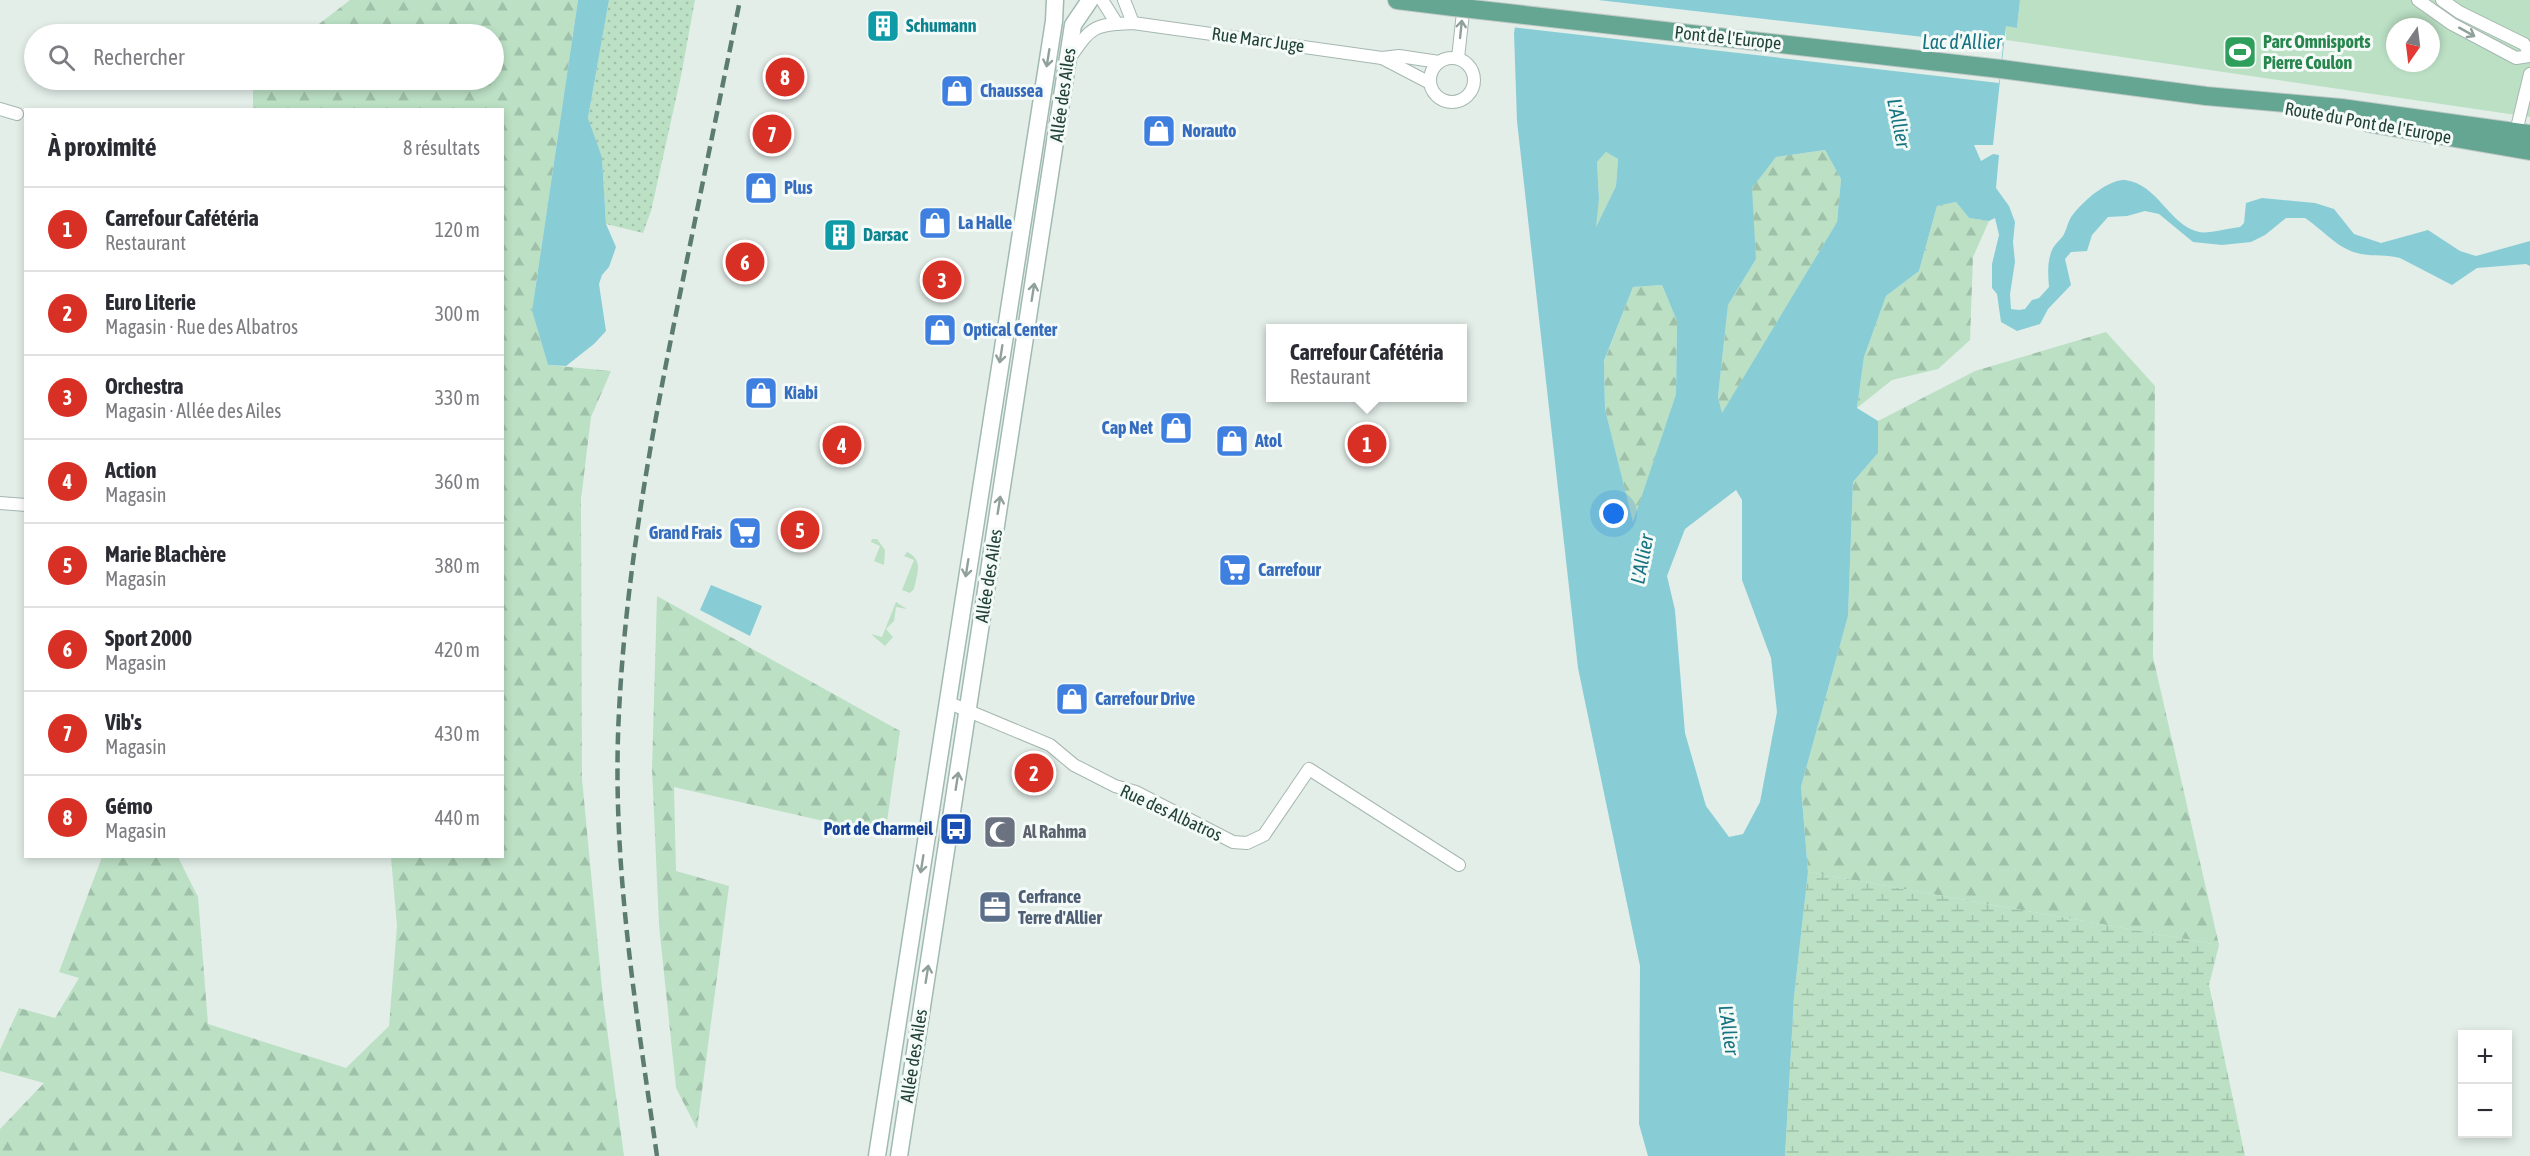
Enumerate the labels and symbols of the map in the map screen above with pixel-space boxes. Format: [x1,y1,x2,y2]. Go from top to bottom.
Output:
building icon: Schumann [865,8,901,44]
place label: Schumann [906,15,977,36]
north arrow [2386,18,2440,72]
one-way arrow [1456,20,1467,40]
street label: Pont de l'Europe [1674,21,1782,54]
street label: Rue Marc Juge [1210,23,1306,56]
one-way arrow [2458,26,2475,38]
water label: Lac d'Allier [1922,30,2003,53]
place label: Parc Omnisports Pierre Coulon [2263,31,2371,73]
sports icon: Parc Omnisports Pierre Coulon [2222,34,2258,70]
street label: Allée des Ailes [1046,47,1079,143]
one-way arrow [1043,48,1054,67]
pin: 8 [766,54,804,100]
shop icon: Chaussea [939,73,975,109]
place label: Chaussea [980,80,1043,101]
water label: L'Allier [1883,96,1916,151]
street label: Route du Pont de l'Europe [2283,98,2453,147]
pin: 7 [752,112,792,156]
shop icon: Norauto [1141,113,1177,149]
place label: Norauto [1182,120,1237,141]
shop icon: Plus [743,170,779,206]
place label: Plus [784,177,813,198]
shop icon: La Halle [917,205,953,241]
place label: La Halle [958,212,1012,233]
building icon: Darsac [822,217,858,253]
place label: Darsac [863,224,908,245]
pin: 6 [726,240,764,284]
pin: 3 [922,258,962,302]
one-way arrow [1027,282,1038,302]
shop icon: Optical Center [922,312,958,348]
place label: Optical Center [963,319,1058,340]
one-way arrow [995,344,1006,364]
shop icon: Kiabi [743,375,779,411]
place label: Kiabi [784,382,818,403]
shop icon: Cap Net [1158,410,1194,446]
place label: Cap Net [1102,417,1154,438]
pin: 4 [822,422,862,468]
pin: 1 [1348,422,1386,466]
shop icon: Atol [1214,423,1250,459]
place label: Atol [1254,430,1282,451]
one-way arrow [994,496,1005,516]
your location [1599,499,1628,528]
pin: 5 [780,508,820,552]
supermarket icon: Grand Frais [727,515,763,551]
place label: Grand Frais [649,522,723,543]
street label: Allée des Ailes [971,528,1006,624]
water label: L'Allier [1625,531,1658,586]
supermarket icon: Carrefour [1217,552,1253,588]
one-way arrow [962,557,973,577]
place label: Carrefour [1258,559,1321,580]
shop icon: Carrefour Drive [1054,681,1090,717]
place label: Carrefour Drive [1095,688,1195,709]
pin: 2 [1014,750,1054,796]
one-way arrow [952,772,963,791]
street label: Rue des Albatros [1117,780,1225,845]
bus stop icon: Port de Charmeil [938,811,974,847]
mosque icon: Al Rahma [982,814,1018,850]
place label: Port de Charmeil [823,818,933,839]
place label: Al Rahma [1022,821,1087,842]
one-way arrow [916,854,927,874]
place label: Cerfrance Terre d'Allier [1018,886,1102,928]
office icon: Cerfrance Terre d'Allier [977,889,1013,925]
one-way arrow [922,964,933,984]
water label: L'Allier [1715,1004,1745,1057]
street label: Allée des Ailes [896,1008,931,1104]

